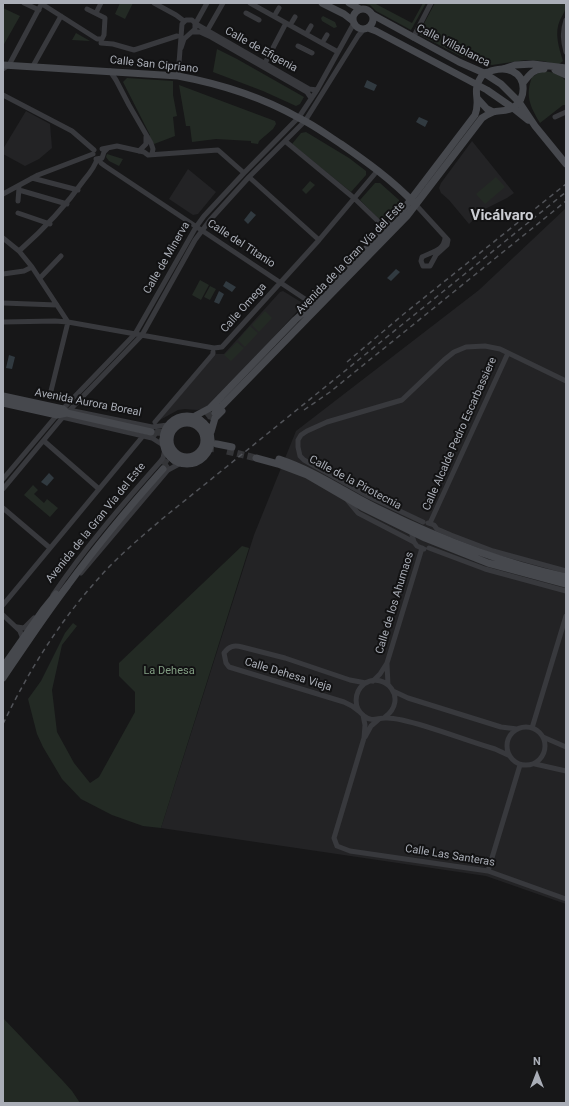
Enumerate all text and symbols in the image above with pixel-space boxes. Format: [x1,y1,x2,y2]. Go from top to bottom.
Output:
street label: Calle Villablanca [414,22,492,70]
street label: Calle de Efigenia [222,25,300,75]
street label: Calle San Cipriano [109,54,199,76]
street label: Avenida de la Gran Vía del Este [294,199,408,317]
district label: Vicálvaro [471,207,533,225]
street label: Calle del Titanio [205,217,277,271]
street label: Calle de Minerva [141,220,193,296]
street label: Calle Omega [218,280,270,336]
street label: Calle Alcalde Pedro Escarbassiere [420,355,500,513]
street label: Avenida Aurora Boreal [34,386,142,420]
street label: Calle de la Pirotecnia [307,453,403,513]
street label: Avenida de la Gran Vía del Este [43,460,149,586]
street label: Calle de los Ahumaos [373,550,417,656]
street label: Calle Dehesa Vieja [243,655,333,695]
park label: La Dehesa [143,664,195,678]
street label: Calle Las Santeras [404,842,496,870]
north arrow [517,1054,557,1094]
text: N [533,1055,541,1068]

